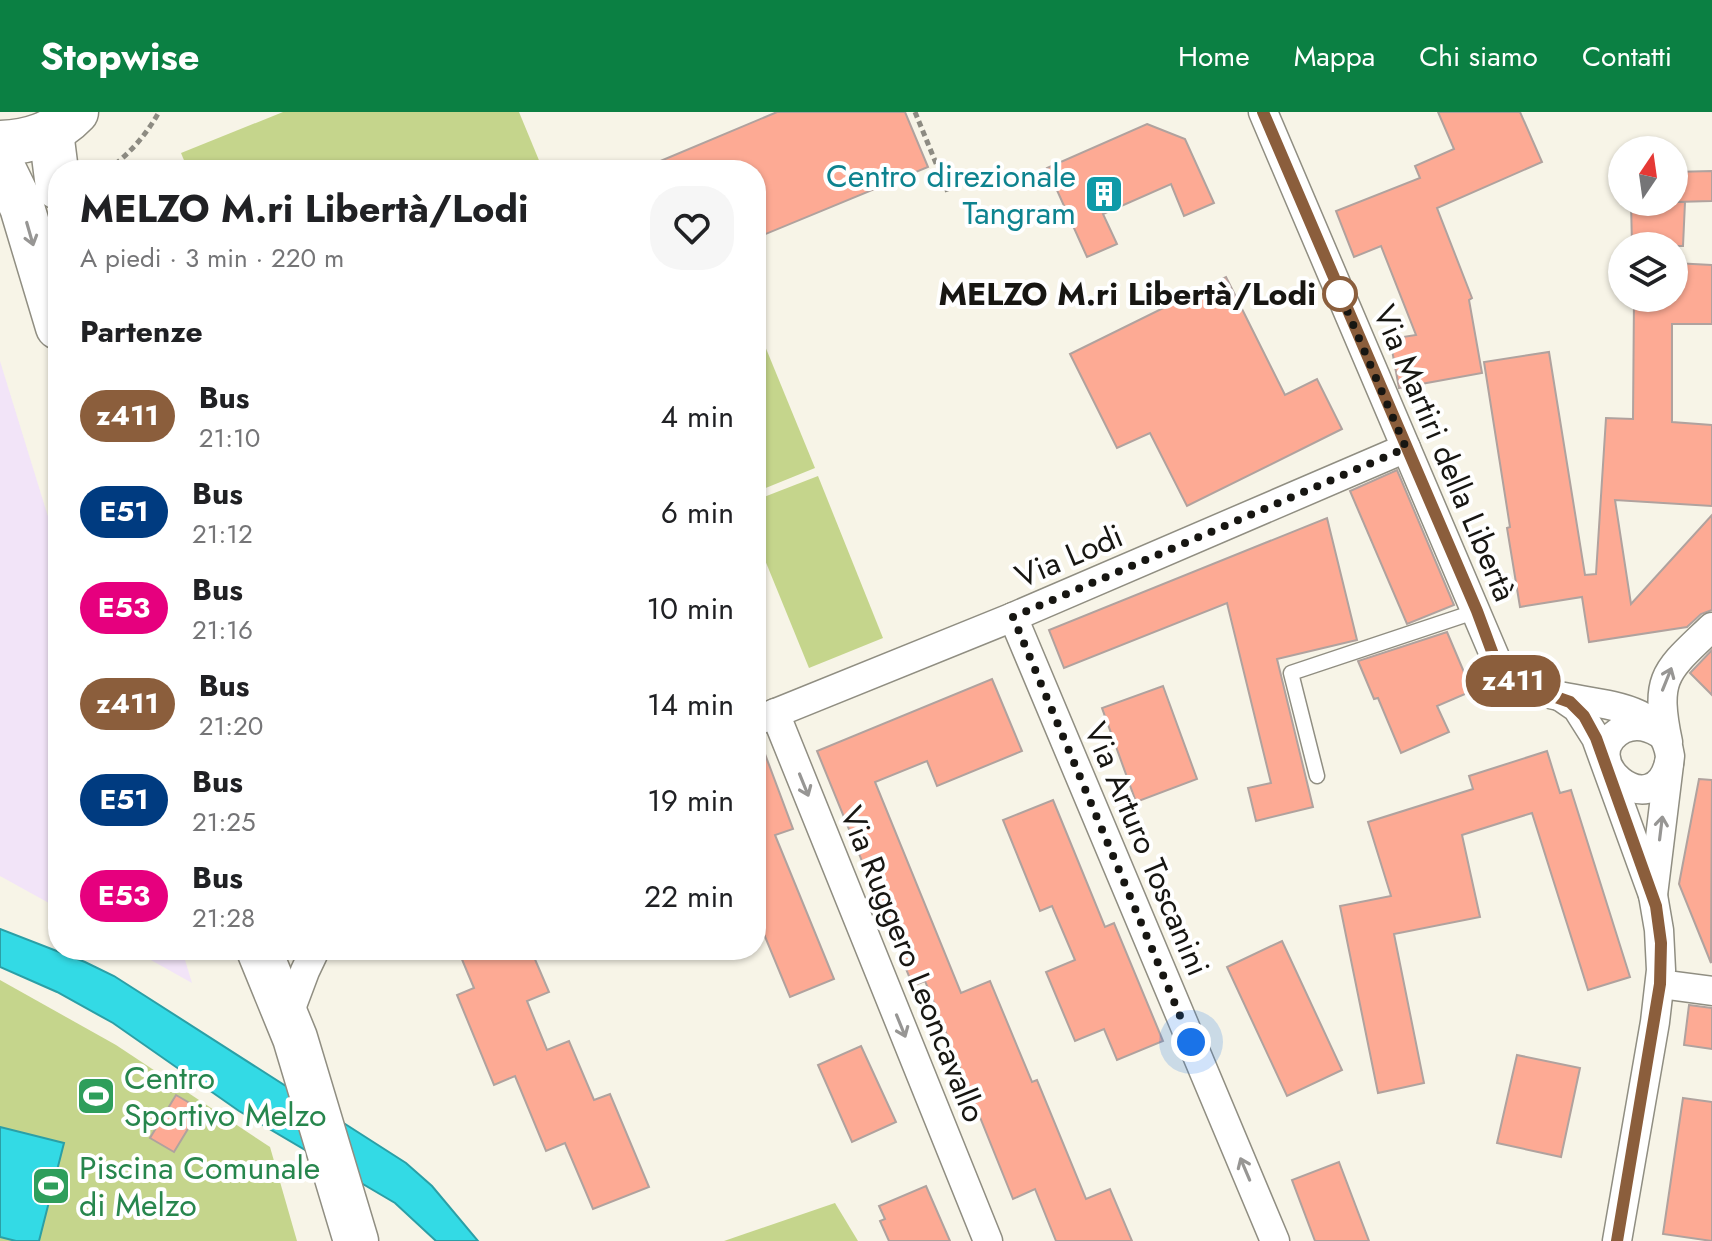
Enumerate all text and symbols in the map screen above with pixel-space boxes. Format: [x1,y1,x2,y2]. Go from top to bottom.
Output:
text: Stopwise [40,29,200,84]
text: Home [1178,36,1250,77]
text: Mappa [1294,36,1375,77]
text: Chi siamo [1419,36,1538,77]
text: Contatti [1582,36,1672,77]
north arrow [1608,136,1688,216]
map controls [1608,136,1688,312]
place label: Centro direzionale Tangram [826,153,1076,236]
building icon: Centro direzionale Tangram [1083,173,1125,215]
text: MELZO M.ri Libertà/Lodi [80,181,528,236]
button: heart [650,186,734,270]
one-way arrow [24,221,38,246]
button: layers [1608,232,1688,312]
text: A piedi · 3 min · 220 m [80,239,344,277]
place label: MELZO M.ri Libertà/Lodi [938,271,1316,317]
marker: MELZO M.ri Libertà/Lodi [1323,277,1357,311]
street label: Via Martiri della Libertà [1362,298,1528,608]
text: Partenze [80,310,203,353]
text: Bus [199,376,250,419]
text: z411 [96,395,159,436]
text: 4 min [661,395,734,438]
text: 21:10 [199,419,260,457]
text: Bus [192,472,243,515]
text: E51 [99,491,149,532]
text: 6 min [661,491,734,534]
street label: Via Lodi [1008,513,1130,599]
text: 21:12 [192,515,253,553]
text: Bus [192,568,243,611]
text: E53 [98,587,150,628]
text: 10 min [647,587,734,630]
text: 21:16 [192,611,253,649]
line badge: z411 [1457,655,1569,707]
text: z411 [1482,660,1544,701]
text: Bus [199,664,250,707]
one-way arrow [1661,667,1675,692]
text: z411 [96,683,159,724]
text: 14 min [647,683,734,726]
text: 21:20 [199,707,263,745]
street label: Via Arturo Toscanini [1073,715,1221,983]
text: Bus [192,760,243,803]
one-way arrow [798,772,812,797]
text: E51 [99,779,149,820]
text: 19 min [647,779,734,822]
street label: Via Ruggero Leoncavallo [829,799,997,1129]
text: 21:25 [192,803,256,841]
one-way arrow [1654,816,1669,841]
text: Bus [192,856,243,899]
text: E53 [98,875,150,916]
text: 22 min [644,875,734,918]
text: 21:28 [192,899,255,937]
one-way arrow [895,1013,910,1038]
your location [1171,1022,1211,1062]
place label: Centro Sportivo Melzo [124,1055,326,1138]
sports icon: Centro Sportivo Melzo [75,1075,117,1117]
place label: Piscina Comunale di Melzo [79,1145,320,1228]
one-way arrow [1236,1157,1251,1182]
sports icon: Piscina Comunale di Melzo [30,1165,72,1207]

